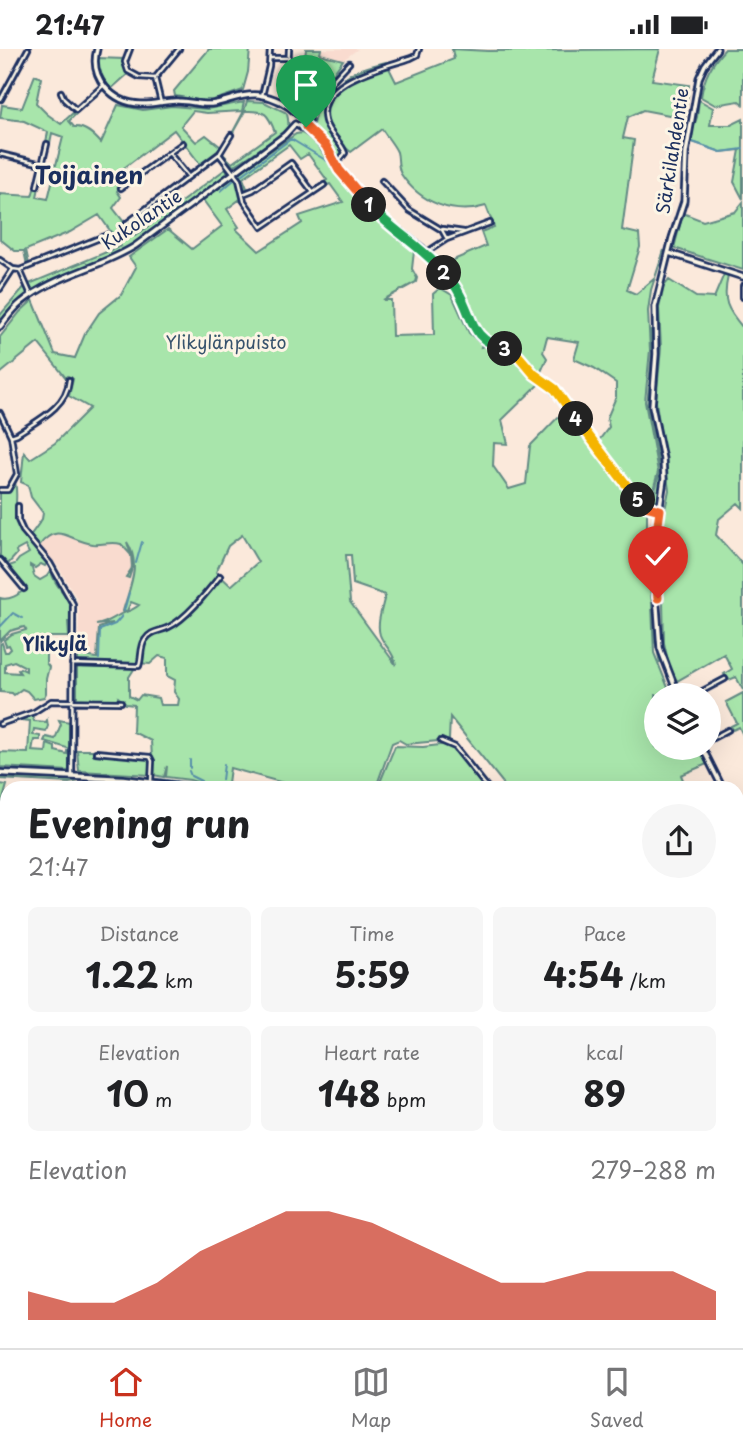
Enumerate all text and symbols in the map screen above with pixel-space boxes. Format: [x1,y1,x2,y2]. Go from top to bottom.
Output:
text: 21:47 [35,5,104,44]
pin [276,55,336,127]
icon: arrive [287,66,325,104]
street label: Särkilahdentie [648,86,695,216]
district label: Toijainen [35,156,143,192]
street label: Kukolantie [96,182,187,256]
pin: 1 [352,187,386,223]
text: 1 [364,190,373,218]
pin: 2 [426,255,462,291]
text: 2 [437,258,450,286]
park label: Ylikylänpuisto [165,328,287,355]
pin: 3 [488,331,522,367]
text: 3 [498,334,511,362]
pin: 4 [558,401,594,437]
text: 4 [569,404,582,432]
pin: 5 [620,483,656,517]
text: 5 [631,485,644,513]
pin [628,526,688,598]
icon: check [639,537,677,575]
district label: Ylikylä [23,629,88,657]
map controls [644,683,721,760]
button: layers [644,683,721,760]
text: Evening run [28,794,250,851]
button: share [642,804,716,878]
text: 21:47 [28,849,88,884]
text: Distance [99,919,179,947]
text: Time [350,919,394,947]
text: Pace [583,919,626,947]
text: 1.22 [85,947,159,1000]
text: 5:59 [334,947,410,1000]
text: 4:54 [543,947,624,1000]
text: km [159,966,193,994]
text: /km [624,966,666,994]
text: Elevation [98,1038,180,1066]
text: Heart rate [324,1038,420,1066]
text: kcal [586,1038,624,1066]
text: 10 [106,1066,149,1119]
text: 148 [318,1066,381,1119]
text: 89 [583,1066,626,1119]
text: m [149,1085,172,1113]
text: bpm [381,1085,426,1113]
text: Elevation [28,1152,127,1187]
text: 279–288 m [590,1152,716,1187]
tab: Home [99,1363,152,1433]
tab: Map [351,1363,391,1433]
tab: Saved [590,1363,644,1433]

